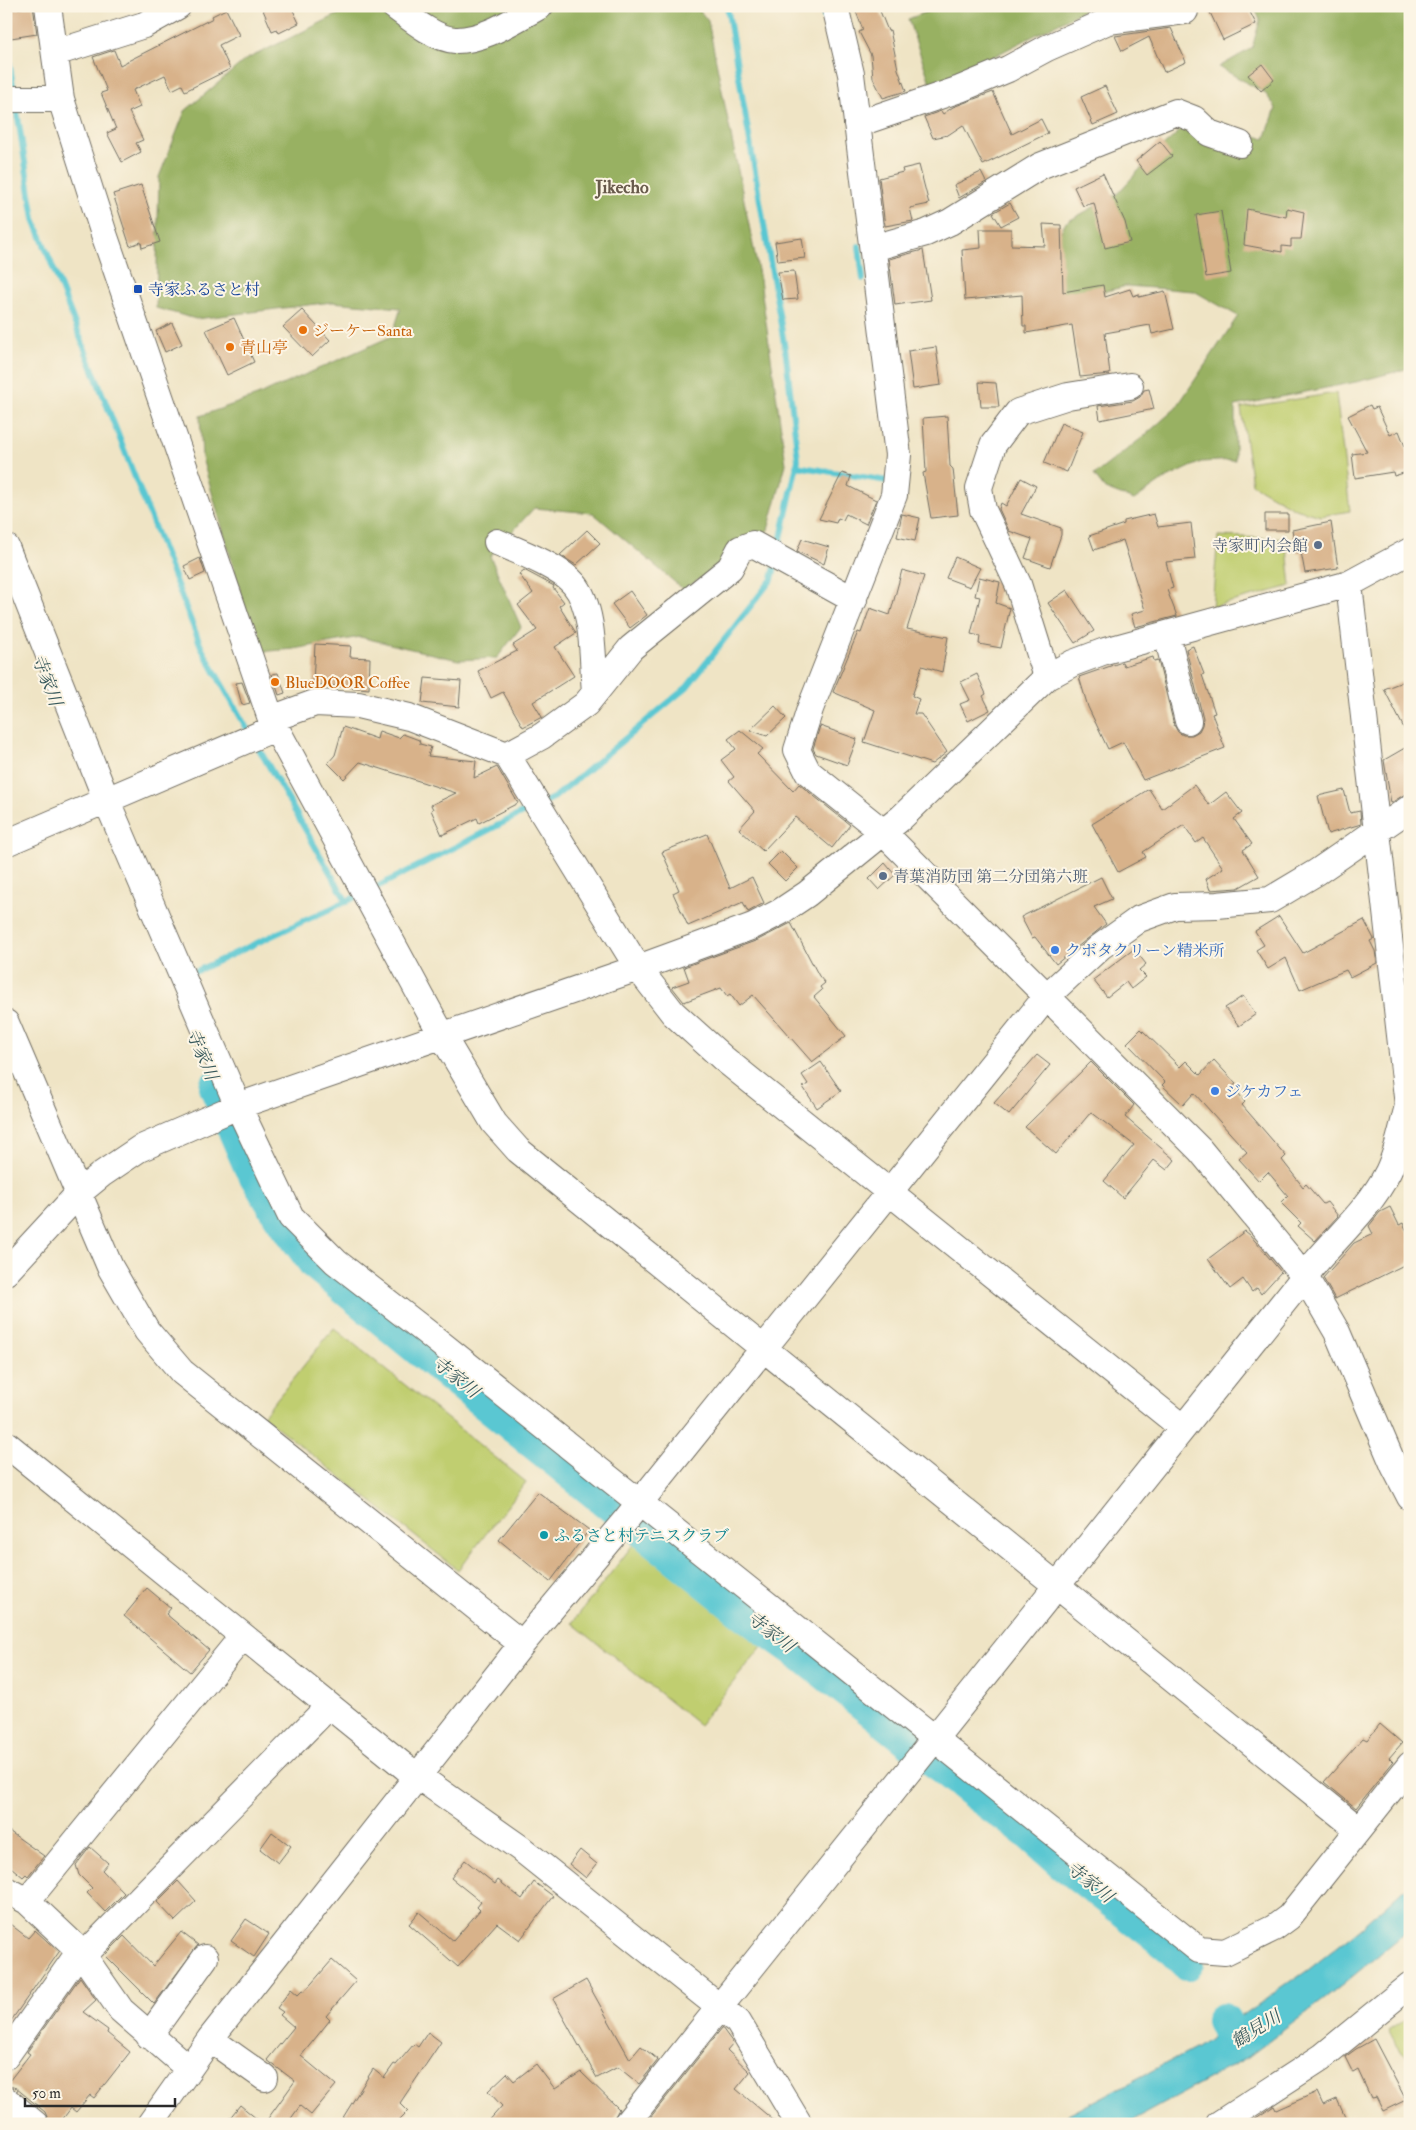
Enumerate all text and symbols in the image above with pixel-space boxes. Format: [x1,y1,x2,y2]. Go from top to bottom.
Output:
district label: Jikecho [594,176,649,199]
place label: 寺家ふるさと村 [148,280,260,300]
marker: 寺家ふるさと村 [132,283,144,295]
place label: ジーケーSanta [313,321,413,341]
marker: ジーケーSanta [297,324,309,336]
place label: 青山亭 [240,338,288,358]
marker: 青山亭 [224,341,236,353]
place label: 寺家町内会館 [1212,536,1308,556]
marker: 寺家町内会館 [1312,539,1324,551]
water label: 寺家川 [26,651,68,711]
place label: BlueDOOR Coffee [285,673,410,693]
marker: BlueDOOR Coffee [269,676,281,688]
place label: 青葉消防団 第二分団第六班 [893,867,1088,887]
marker: 青葉消防団 第二分団第六班 [877,870,889,882]
place label: クボタクリーン精米所 [1065,941,1225,961]
marker: クボタクリーン精米所 [1049,944,1061,956]
water label: 寺家川 [180,1025,223,1085]
place label: ジケカフェ [1225,1082,1304,1102]
marker: ジケカフェ [1209,1085,1221,1097]
water label: 寺家川 [427,1351,485,1405]
place label: ふるさと村テニスクラブ [554,1526,729,1546]
marker: ふるさと村テニスクラブ [538,1529,550,1541]
water label: 寺家川 [742,1607,801,1659]
water label: 寺家川 [1061,1856,1119,1910]
water label: 鶴見川 [1227,2004,1287,2053]
scale bar [25,2075,175,2107]
text: 50 m [32,2084,61,2103]

